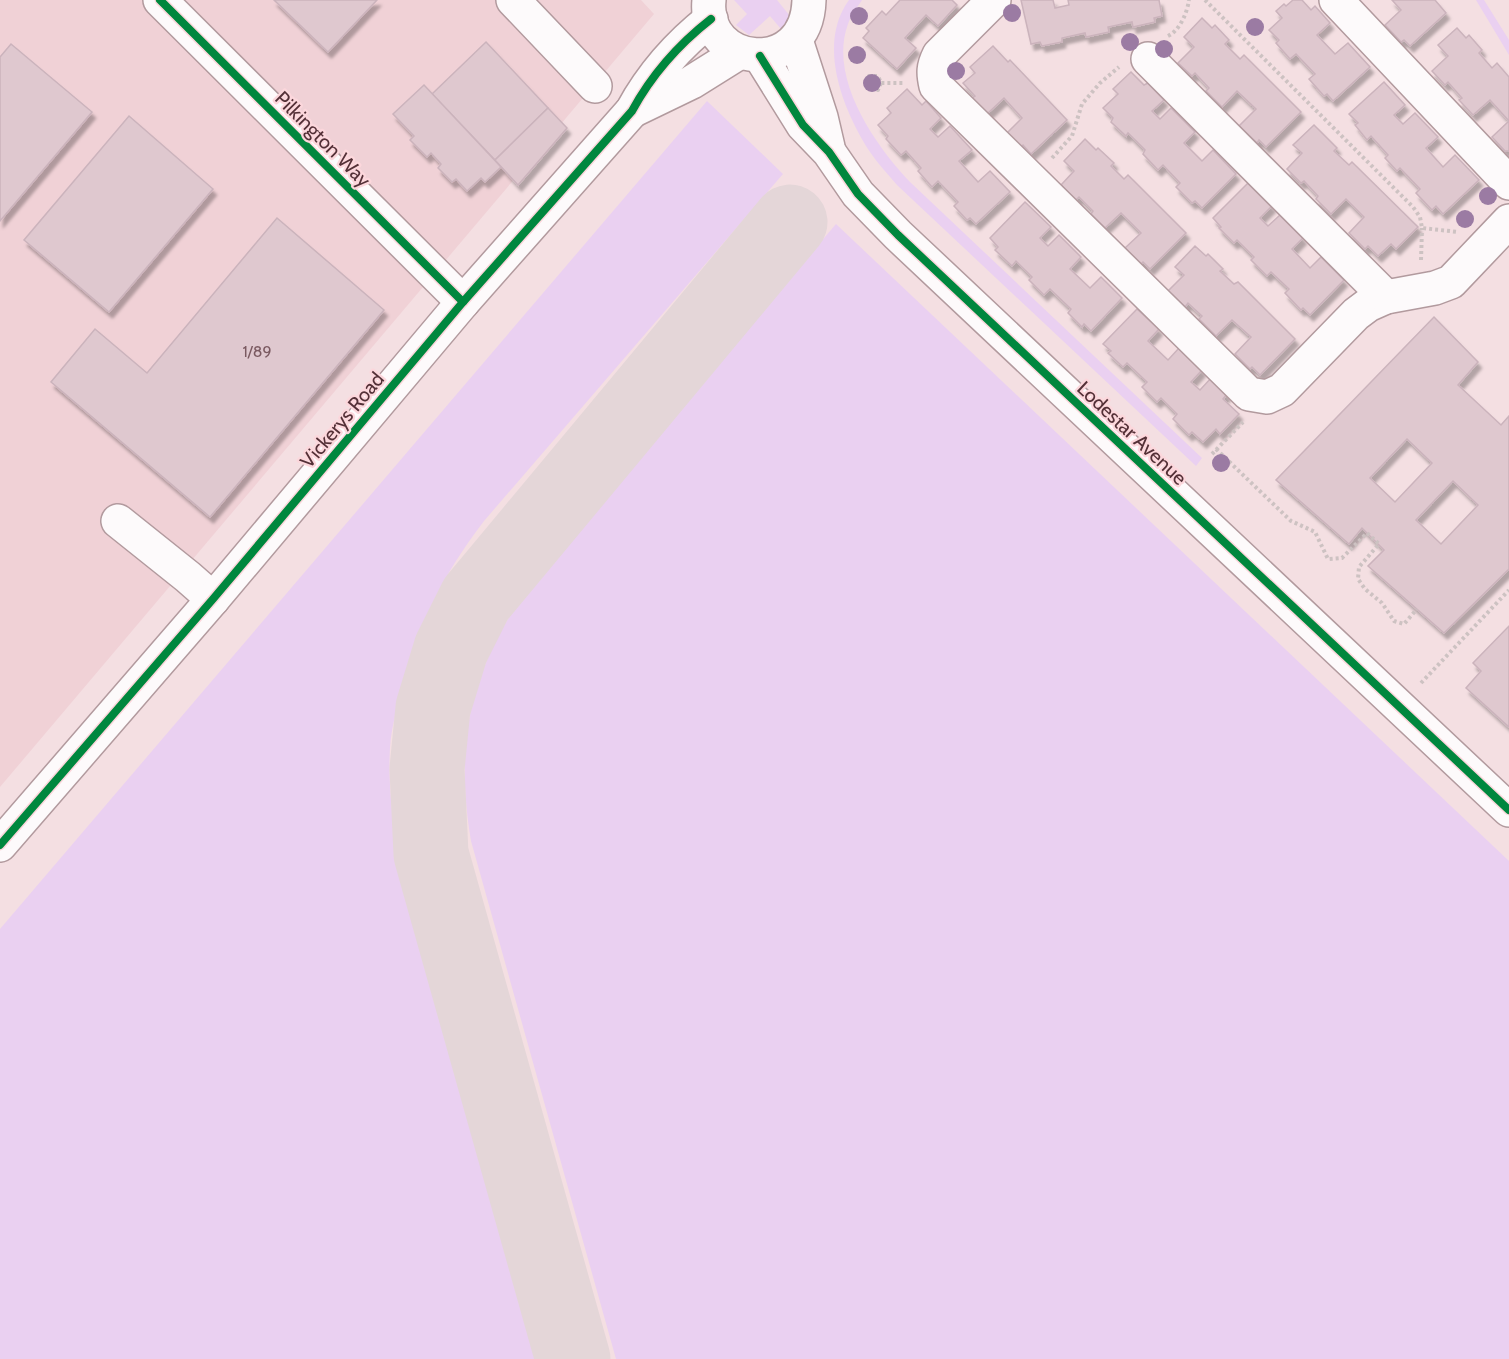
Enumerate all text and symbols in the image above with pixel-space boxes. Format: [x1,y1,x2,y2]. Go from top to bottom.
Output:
street label: Pilkington Way [270,86,376,192]
house number: 1/89 [242,342,272,361]
street label: Vickerys Road [295,367,389,473]
street label: Lodestar Avenue [1072,376,1192,490]

